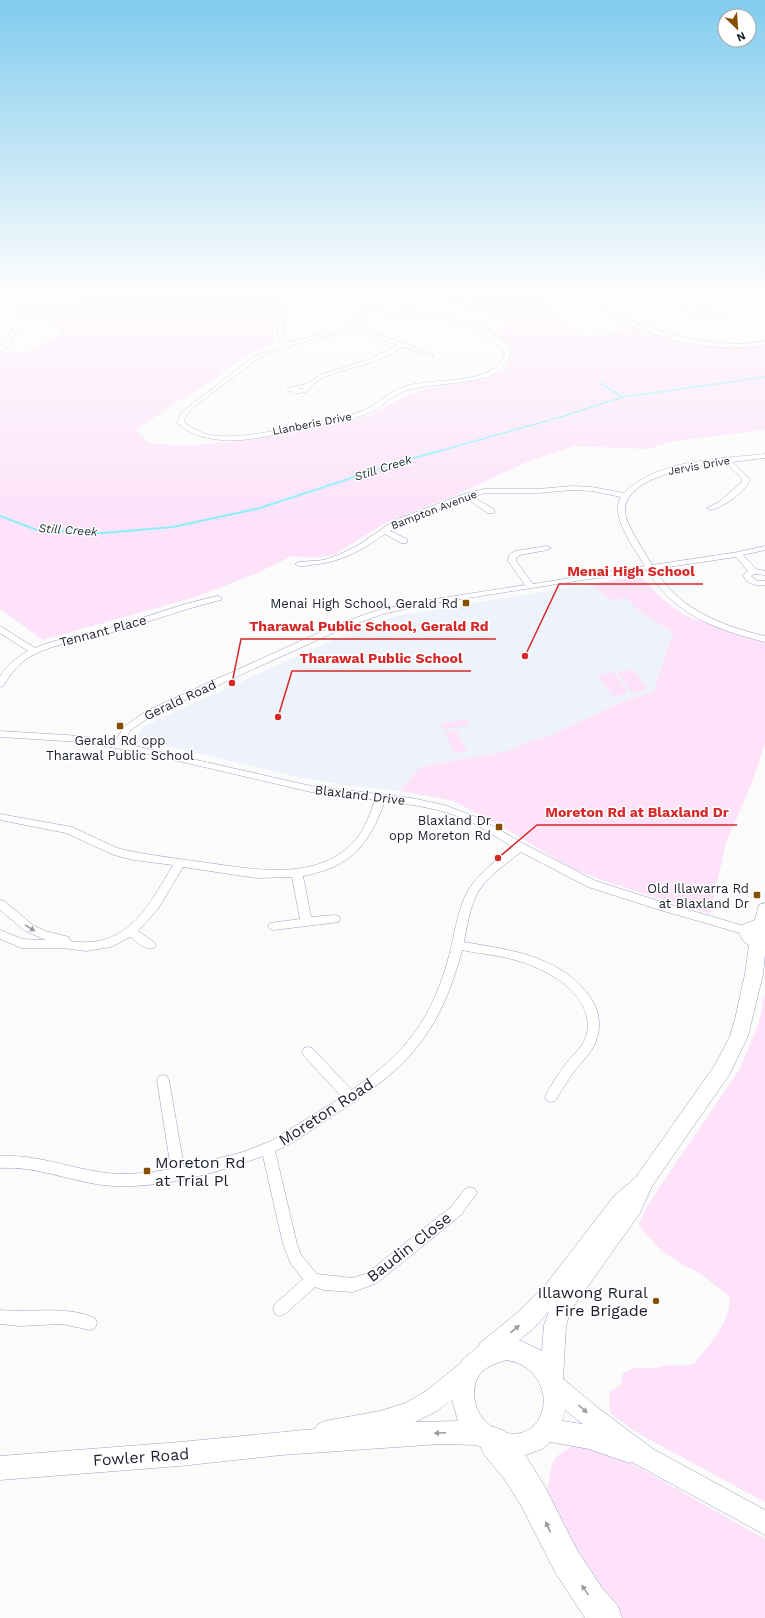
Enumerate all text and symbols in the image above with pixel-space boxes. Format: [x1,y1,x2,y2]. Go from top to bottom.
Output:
north arrow [717,8,757,48]
text: N [735,29,747,44]
street label: Llanberis Drive [271,410,353,438]
water label: Still Creek [353,452,414,484]
street label: Jervis Drive [667,454,731,478]
street label: Bampton Avenue [389,488,479,532]
water label: Still Creek [38,521,98,539]
callout: Menai High School [559,558,703,584]
text: Menai High School [567,563,695,579]
place label: Menai High School, Gerald Rd [270,596,458,611]
marker: Menai High School, Gerald Rd [461,598,471,608]
street label: Tennant Place [58,612,148,650]
callout: Tharawal Public School, Gerald Rd [241,613,496,639]
text: Tharawal Public School, Gerald Rd [249,618,489,634]
callout: Tharawal Public School [292,645,471,671]
text: Tharawal Public School [299,650,463,666]
street label: Gerald Road [142,677,218,723]
marker: Gerald Rd opp Tharawal Public School [115,721,125,731]
place label: Gerald Rd opp Tharawal Public School [46,733,194,763]
street label: Blaxland Drive [314,782,406,808]
callout: Moreton Rd at Blaxland Dr [537,799,737,825]
text: Moreton Rd at Blaxland Dr [545,804,729,820]
place label: Blaxland Dr opp Moreton Rd [389,813,491,843]
marker: Blaxland Dr opp Moreton Rd [494,822,504,832]
place label: Old Illawarra Rd at Blaxland Dr [647,881,749,911]
marker: Old Illawarra Rd at Blaxland Dr [752,890,762,900]
one-way arrow [25,924,35,932]
street label: Moreton Road [275,1074,377,1150]
place label: Moreton Rd at Trial Pl [155,1153,245,1190]
marker: Moreton Rd at Trial Pl [142,1166,152,1176]
street label: Baudin Close [363,1208,455,1286]
place label: Illawong Rural Fire Brigade [538,1283,648,1320]
marker: Illawong Rural Fire Brigade [651,1296,661,1306]
one-way arrow [509,1325,520,1334]
one-way arrow [577,1404,588,1413]
one-way arrow [434,1429,446,1436]
street label: Fowler Road [92,1444,190,1470]
one-way arrow [545,1521,551,1532]
one-way arrow [581,1585,589,1596]

